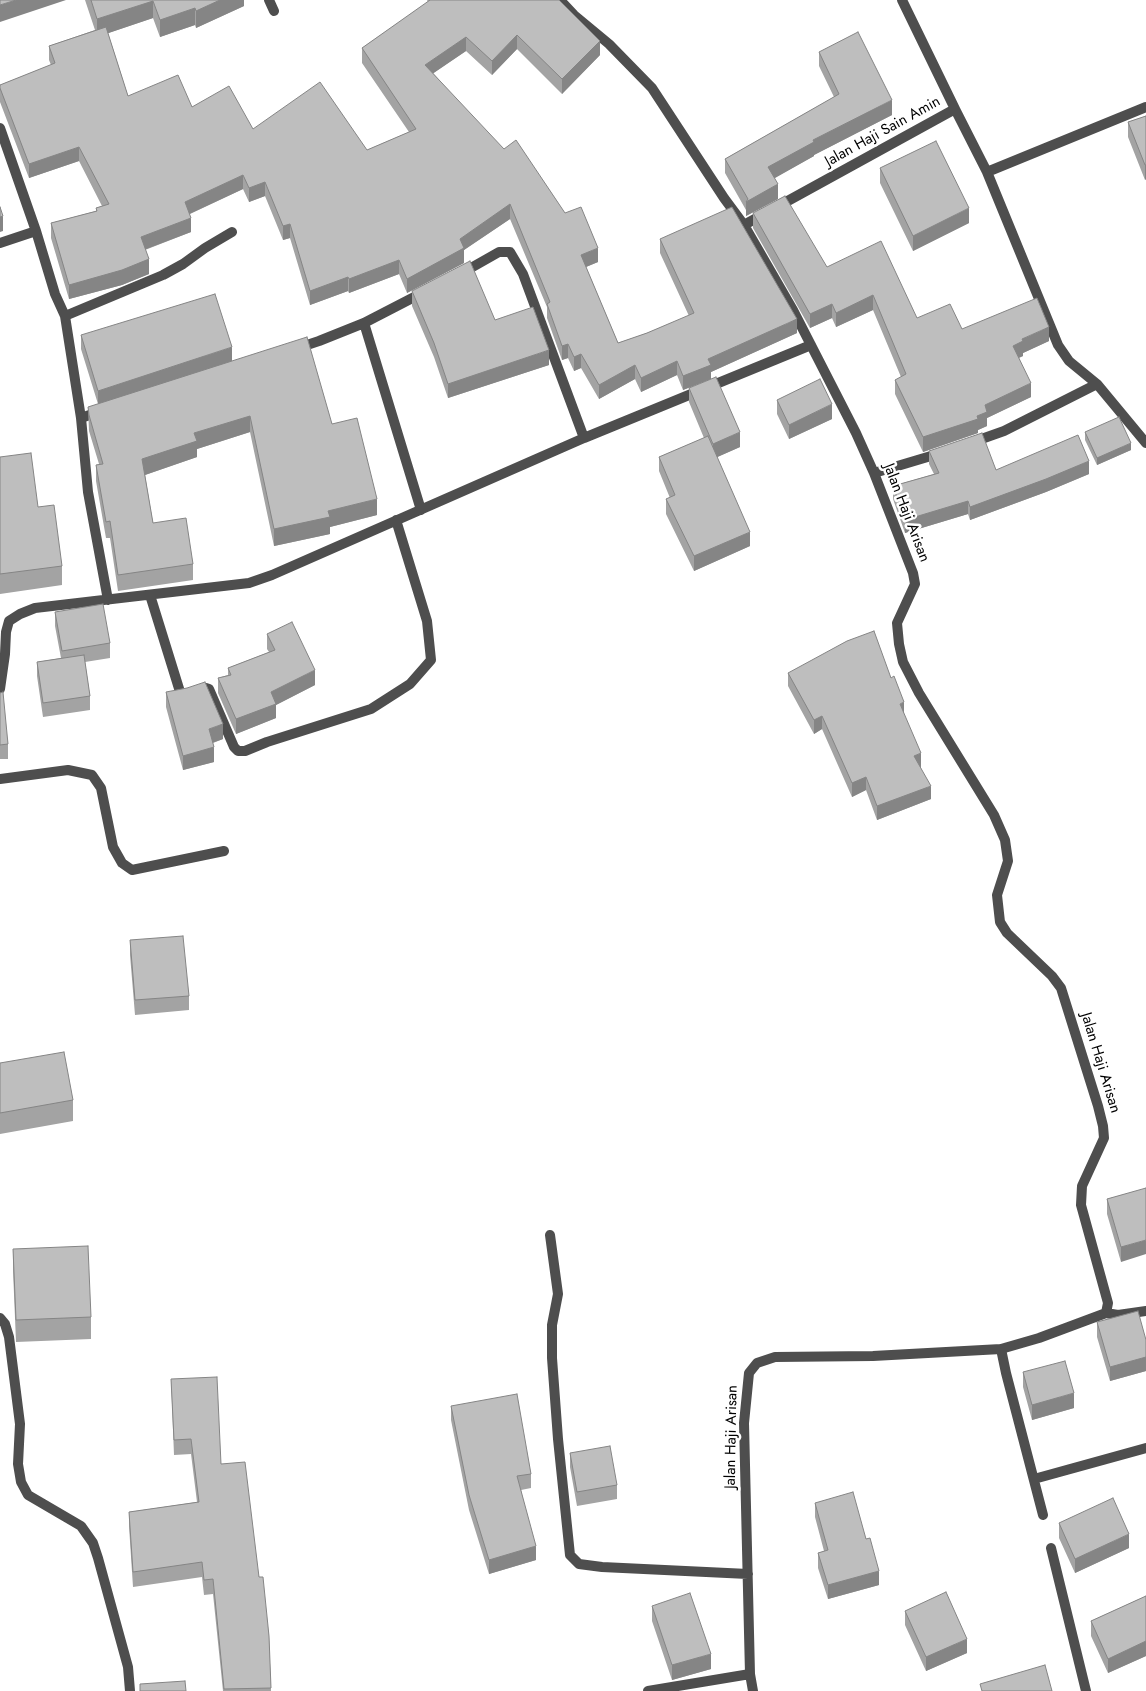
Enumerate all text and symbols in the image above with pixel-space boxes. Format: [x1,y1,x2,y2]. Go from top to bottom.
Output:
street label: Jalan Haji Sain Amin [822,93,944,171]
street label: Jalan Haji Arisan [879,461,933,565]
street label: Jalan Haji Arisan [1076,1011,1124,1115]
street label: Jalan Haji Arisan [722,1385,742,1489]

